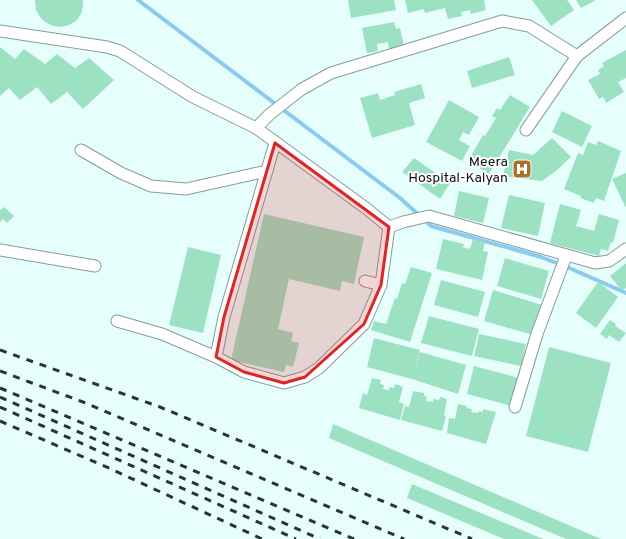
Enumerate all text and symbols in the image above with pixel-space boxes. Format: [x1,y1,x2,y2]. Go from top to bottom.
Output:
place label: Meera Hospital-Kalyan [408,154,508,187]
hospital icon: Meera Hospital-Kalyan [511,158,533,180]

